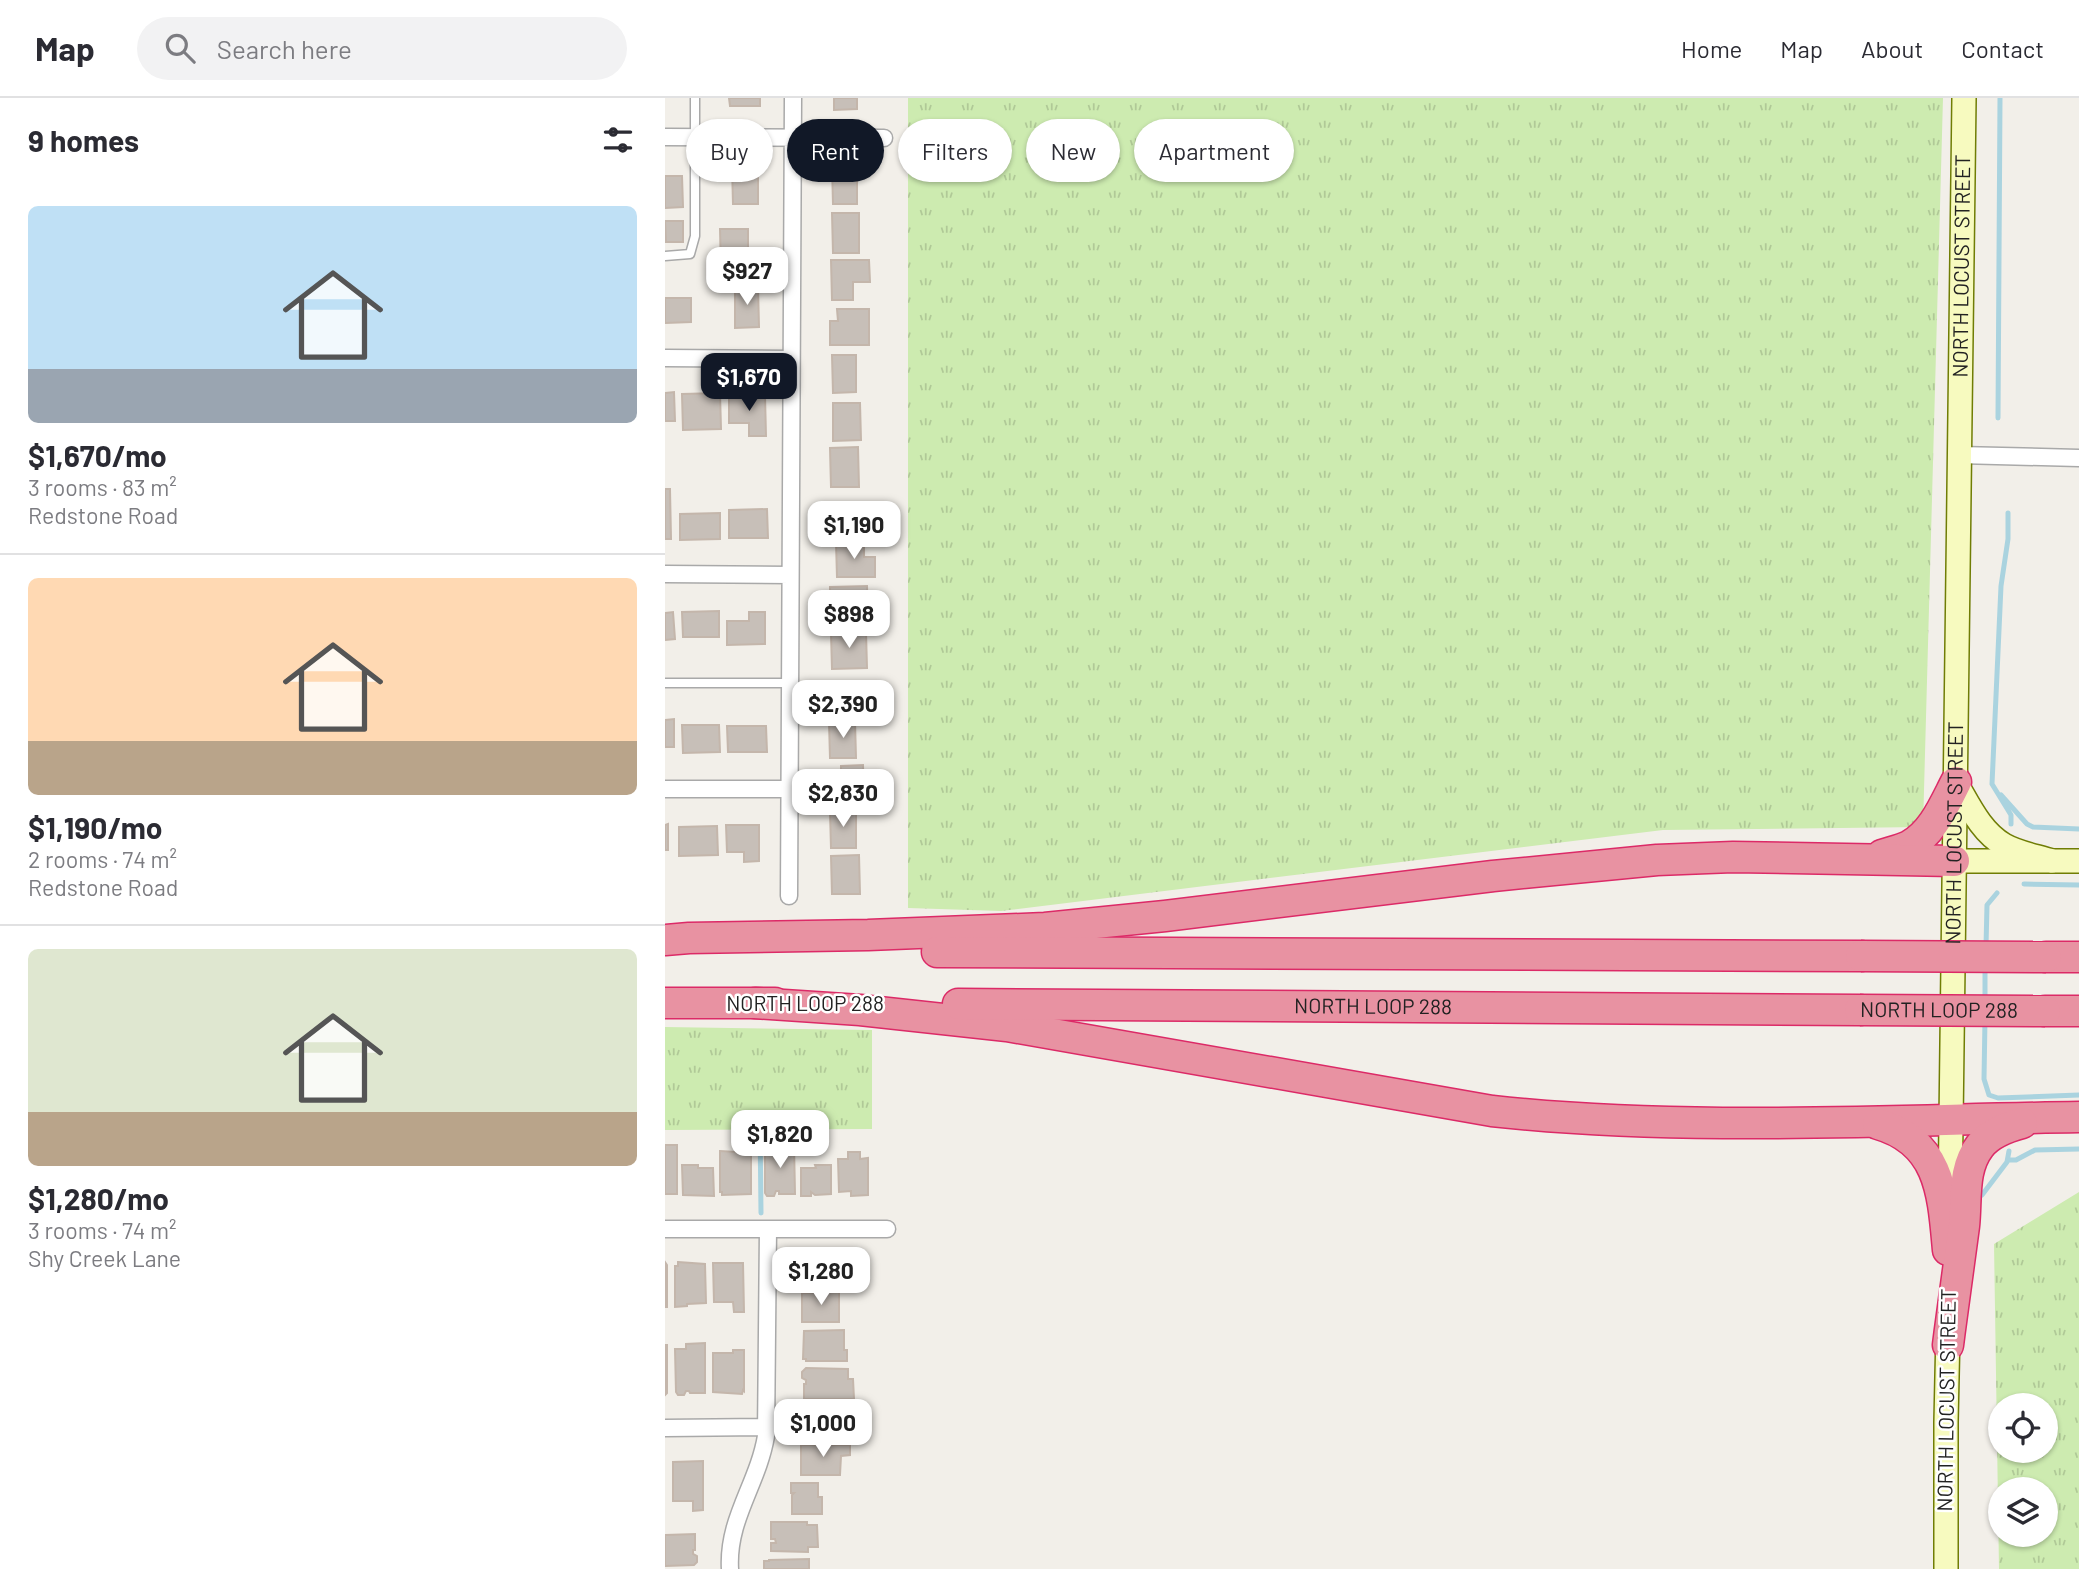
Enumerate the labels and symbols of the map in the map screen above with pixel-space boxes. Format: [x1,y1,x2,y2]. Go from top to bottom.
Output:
street label: NORTH LOCUST STREET [1946,154,1974,378]
pin: $927 [706,248,788,307]
pin: $1,670 [692,354,806,413]
pin: $1,190 [797,502,911,561]
pin: $898 [808,590,890,650]
pin: $2,390 [786,680,900,740]
street label: NORTH LOCUST STREET [1939,721,1967,945]
pin: $2,830 [786,770,900,829]
street label: NORTH LOOP 288 [726,990,884,1015]
street label: NORTH LOOP 288 [1294,992,1452,1018]
street label: NORTH LOOP 288 [1860,996,2018,1022]
pin: $1,820 [723,1110,837,1170]
pin: $1,280 [764,1248,878,1307]
street label: NORTH LOCUST STREET [1931,1288,1960,1512]
pin: $1,000 [766,1400,880,1459]

